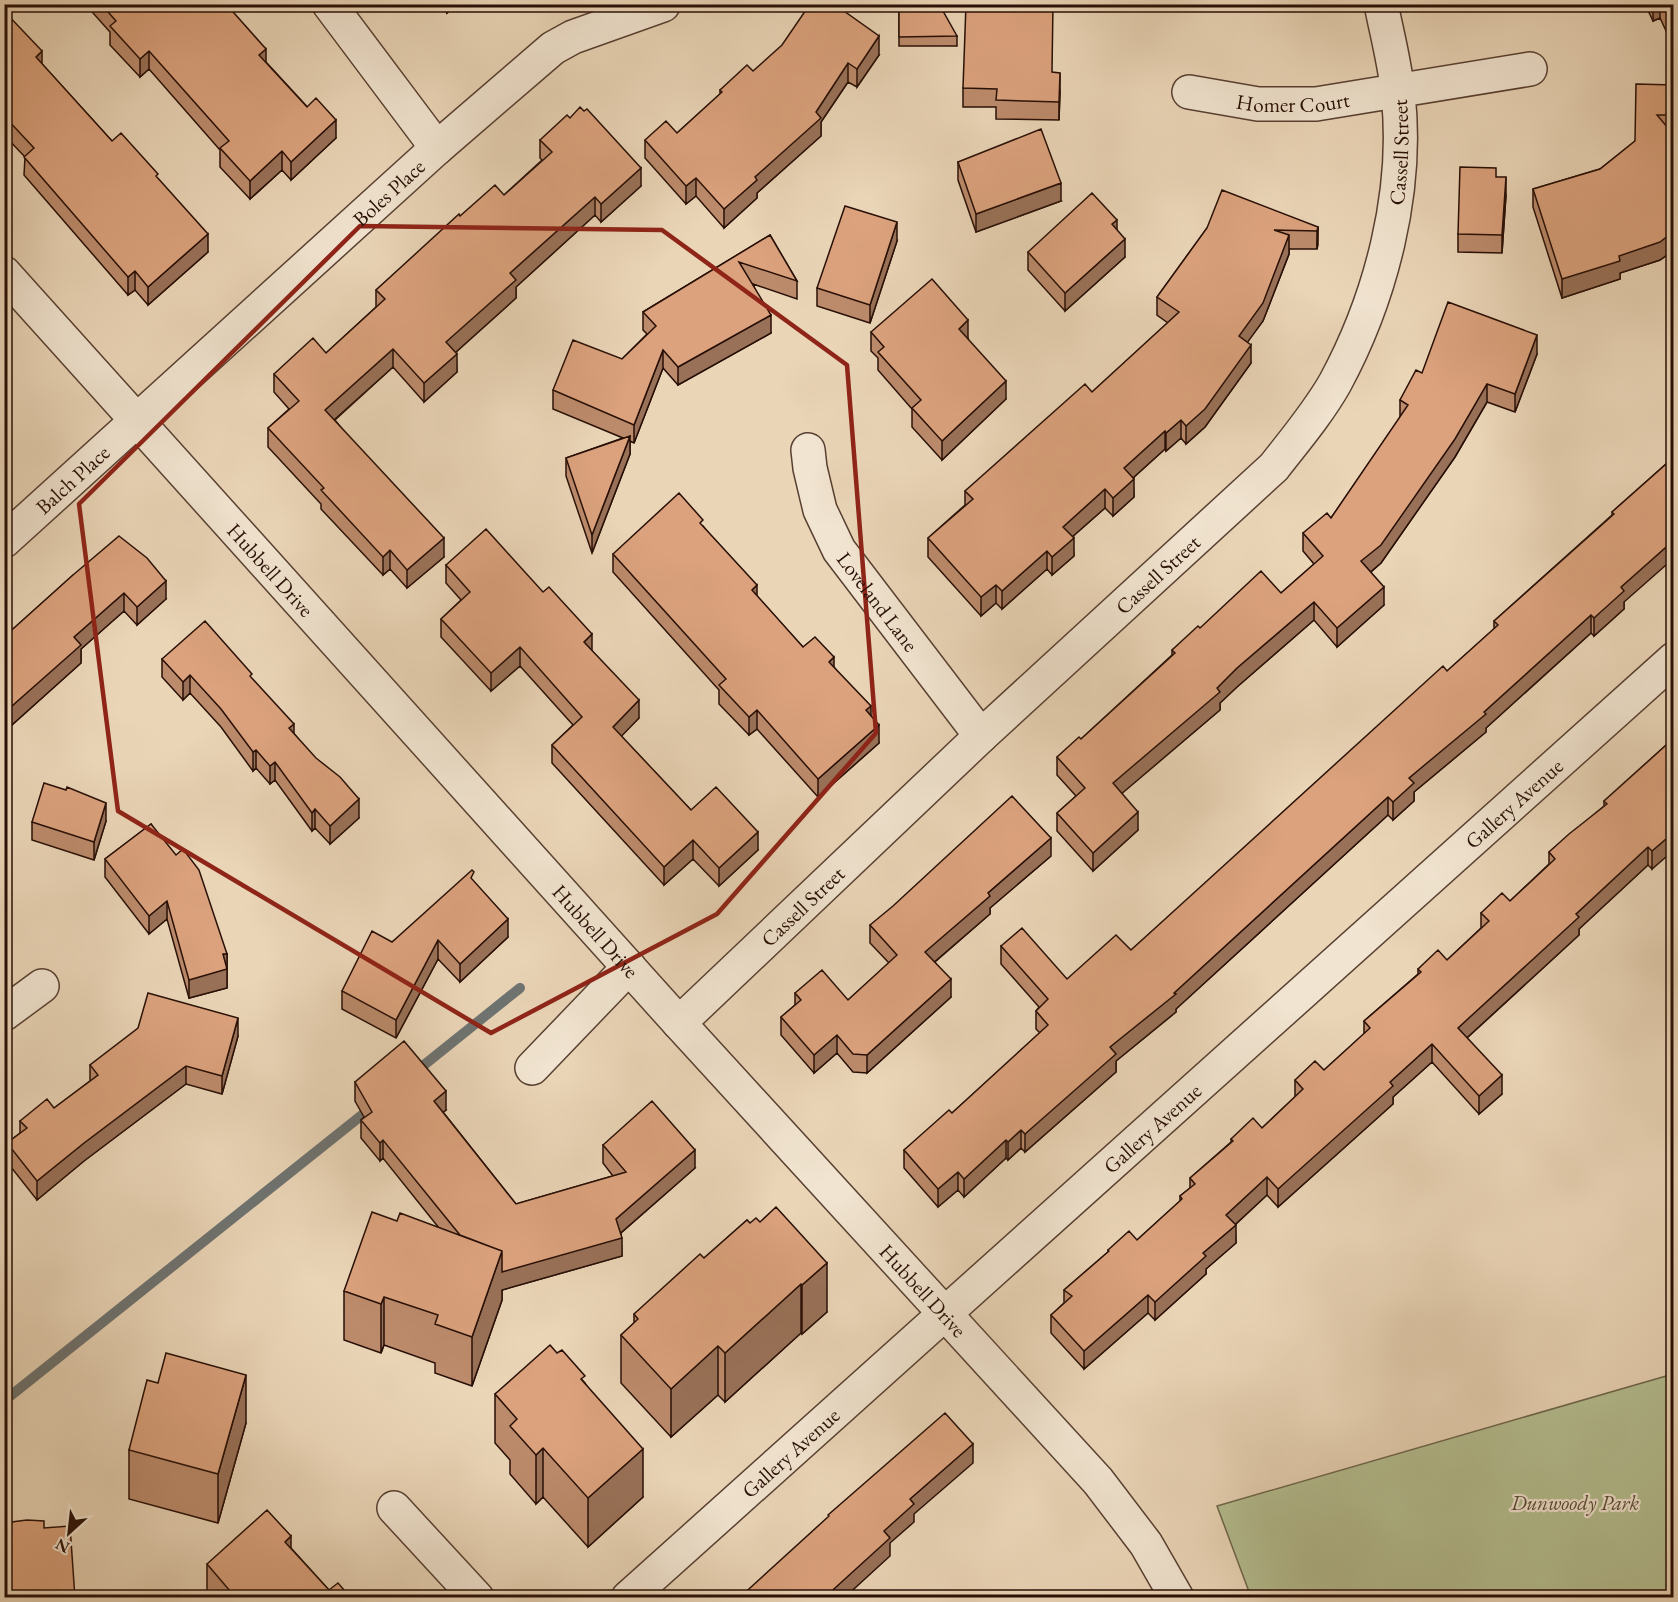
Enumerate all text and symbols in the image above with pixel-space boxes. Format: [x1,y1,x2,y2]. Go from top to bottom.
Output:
street label: Homer Court [1234,85,1352,118]
street label: Cassell Street [1382,98,1414,207]
street label: Boles Place [347,153,430,232]
street label: Balch Place [29,439,115,520]
street label: Hubbell Drive [222,517,320,622]
street label: Cassell Street [1109,528,1206,620]
street label: Loveland Lane [831,546,925,657]
street label: Gallery Avenue [1459,752,1568,854]
street label: Cassell Street [755,859,850,952]
street label: Hubbell Drive [547,878,645,983]
street label: Gallery Avenue [1097,1077,1207,1179]
street label: Hubbell Drive [874,1238,973,1342]
street label: Gallery Avenue [736,1401,845,1503]
park label: Dunwoody Park [1510,1489,1640,1516]
north arrow [39,1503,99,1563]
text: N [52,1534,73,1558]

